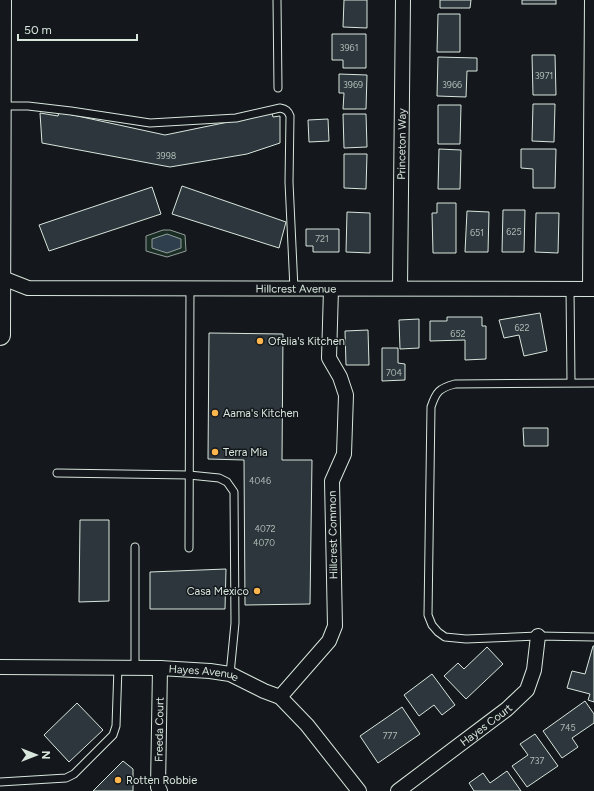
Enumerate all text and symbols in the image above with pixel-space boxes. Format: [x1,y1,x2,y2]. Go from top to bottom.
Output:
scale bar [18,16,137,42]
text: 50 m [24,23,52,37]
house number: 3961 [340,42,358,53]
house number: 3971 [535,70,553,81]
house number: 3969 [343,79,363,90]
house number: 3966 [442,79,462,90]
street label: Princeton Way [395,108,408,180]
house number: 3998 [156,150,177,161]
house number: 625 [506,226,522,237]
house number: 651 [470,227,484,238]
house number: 721 [315,233,329,244]
street label: Hillcrest Avenue [256,282,336,295]
house number: 622 [514,322,530,333]
house number: 652 [450,328,466,339]
place label: Ofelia's Kitchen [268,335,345,348]
marker: Ofelia's Kitchen [255,336,265,346]
house number: 704 [386,367,403,378]
place label: Aama's Kitchen [223,407,299,420]
marker: Aama's Kitchen [210,408,220,418]
place label: Terra Mia [223,446,268,459]
marker: Terra Mia [210,447,220,457]
house number: 4046 [249,475,271,486]
street label: Hillcrest Common [326,490,340,580]
house number: 4072 [254,523,276,534]
house number: 4070 [253,537,275,548]
place label: Casa Mexico [187,585,249,598]
marker: Casa Mexico [252,586,262,596]
street label: Hayes Avenue [168,662,241,684]
street label: Freeda Court [152,697,166,762]
street label: Hayes Court [457,701,515,749]
house number: 745 [560,722,576,733]
house number: 777 [383,730,397,741]
north arrow [16,735,56,775]
text: N [39,751,52,759]
house number: 737 [530,755,544,766]
place label: Rotten Robbie [126,774,197,787]
marker: Rotten Robbie [113,775,123,785]

